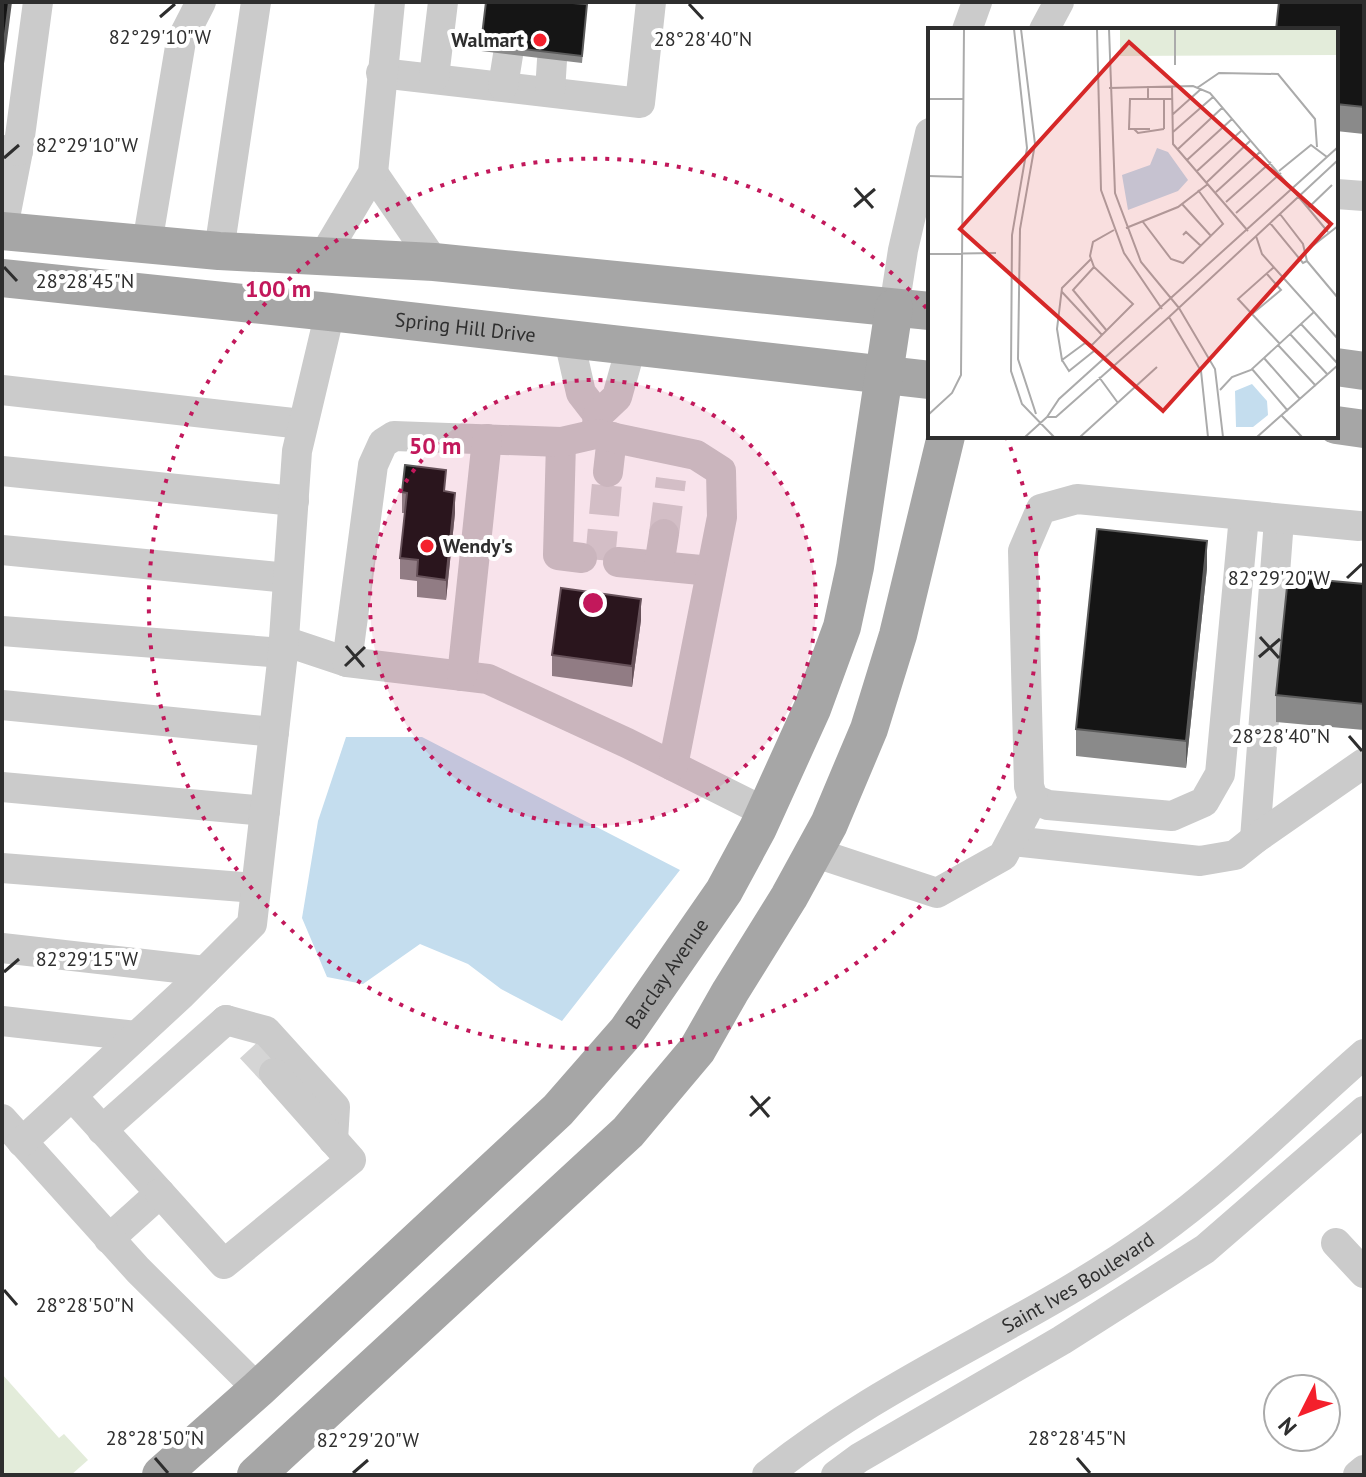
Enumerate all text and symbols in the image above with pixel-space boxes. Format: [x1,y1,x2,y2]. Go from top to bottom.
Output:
text: 82°29'10"W [109,24,212,50]
text: 28°28'40"N [654,26,752,52]
place label: Walmart [451,27,524,53]
inset map [928,28,1338,438]
marker: Walmart [531,31,549,49]
text: 82°29'10"W [36,132,139,158]
text: 28°28'45"N [36,268,134,294]
text: 100 m [245,273,311,304]
street label: Spring Hill Drive [394,306,537,348]
text: 50 m [409,430,461,461]
place label: Wendy's [443,533,513,559]
marker: Wendy's [418,537,436,555]
text: 82°29'20"W [1228,565,1331,591]
centre of rings [579,589,607,617]
text: 28°28'40"N [1232,723,1330,749]
street label: Barclay Avenue [619,913,714,1034]
text: 82°29'15"W [36,946,139,972]
street label: Saint Ives Boulevard [997,1226,1159,1339]
text: 28°28'50"N [36,1292,134,1318]
north arrow [1262,1373,1342,1453]
text: N [1272,1412,1302,1441]
text: 28°28'50"N [106,1425,204,1451]
text: 28°28'45"N [1028,1425,1126,1451]
text: 82°29'20"W [317,1427,420,1453]

